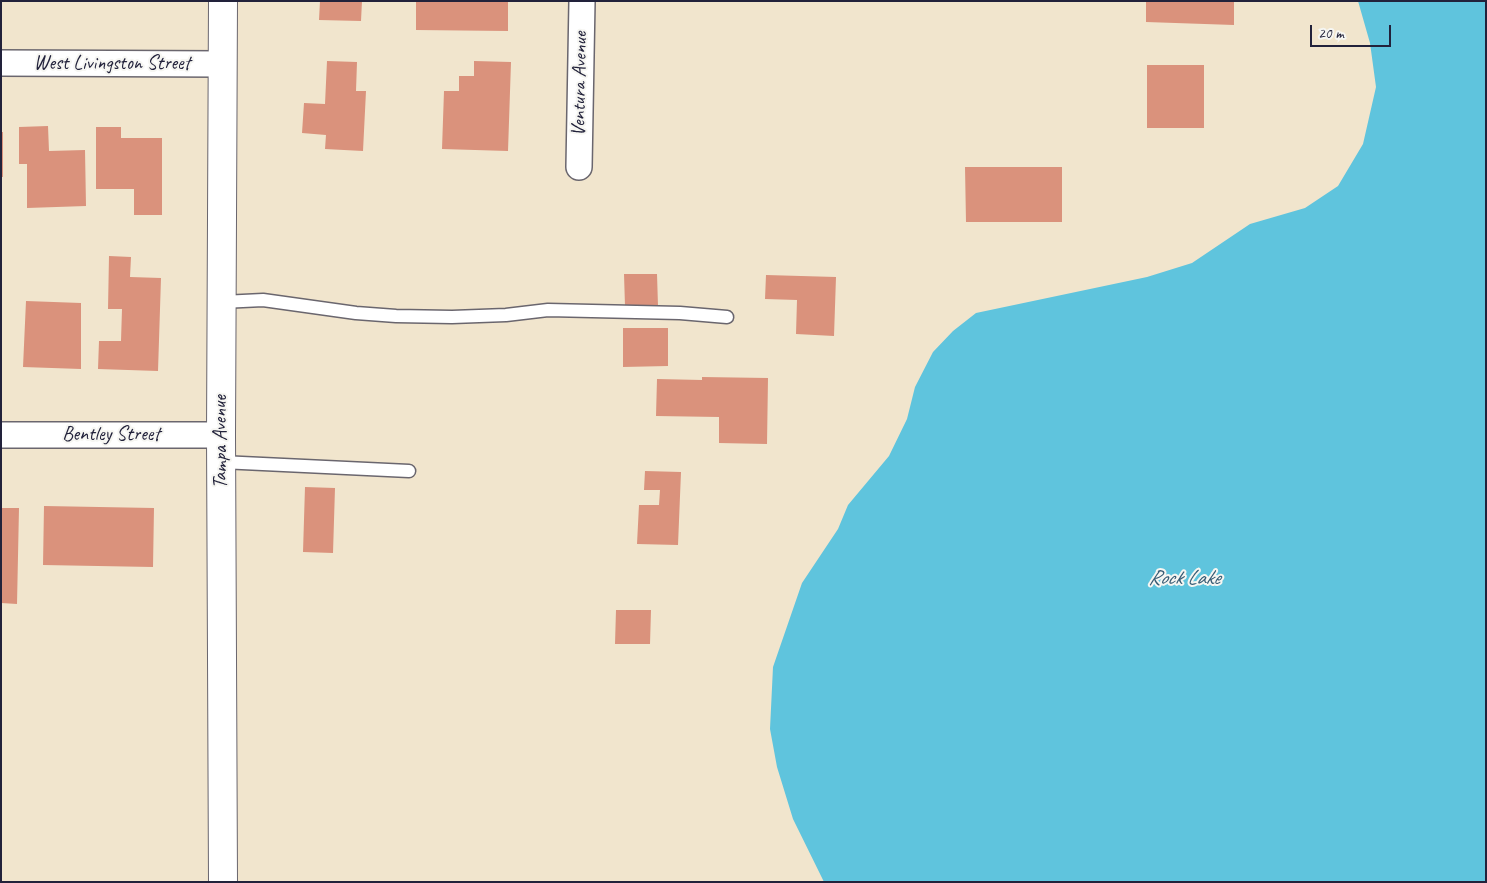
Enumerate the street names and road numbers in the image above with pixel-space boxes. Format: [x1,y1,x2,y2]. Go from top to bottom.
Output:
street label: Ventura Avenue [567,31,593,137]
street label: West Livingston Street [34,52,190,76]
street label: Tampa Avenue [209,395,233,489]
street label: Bentley Street [62,423,160,447]

